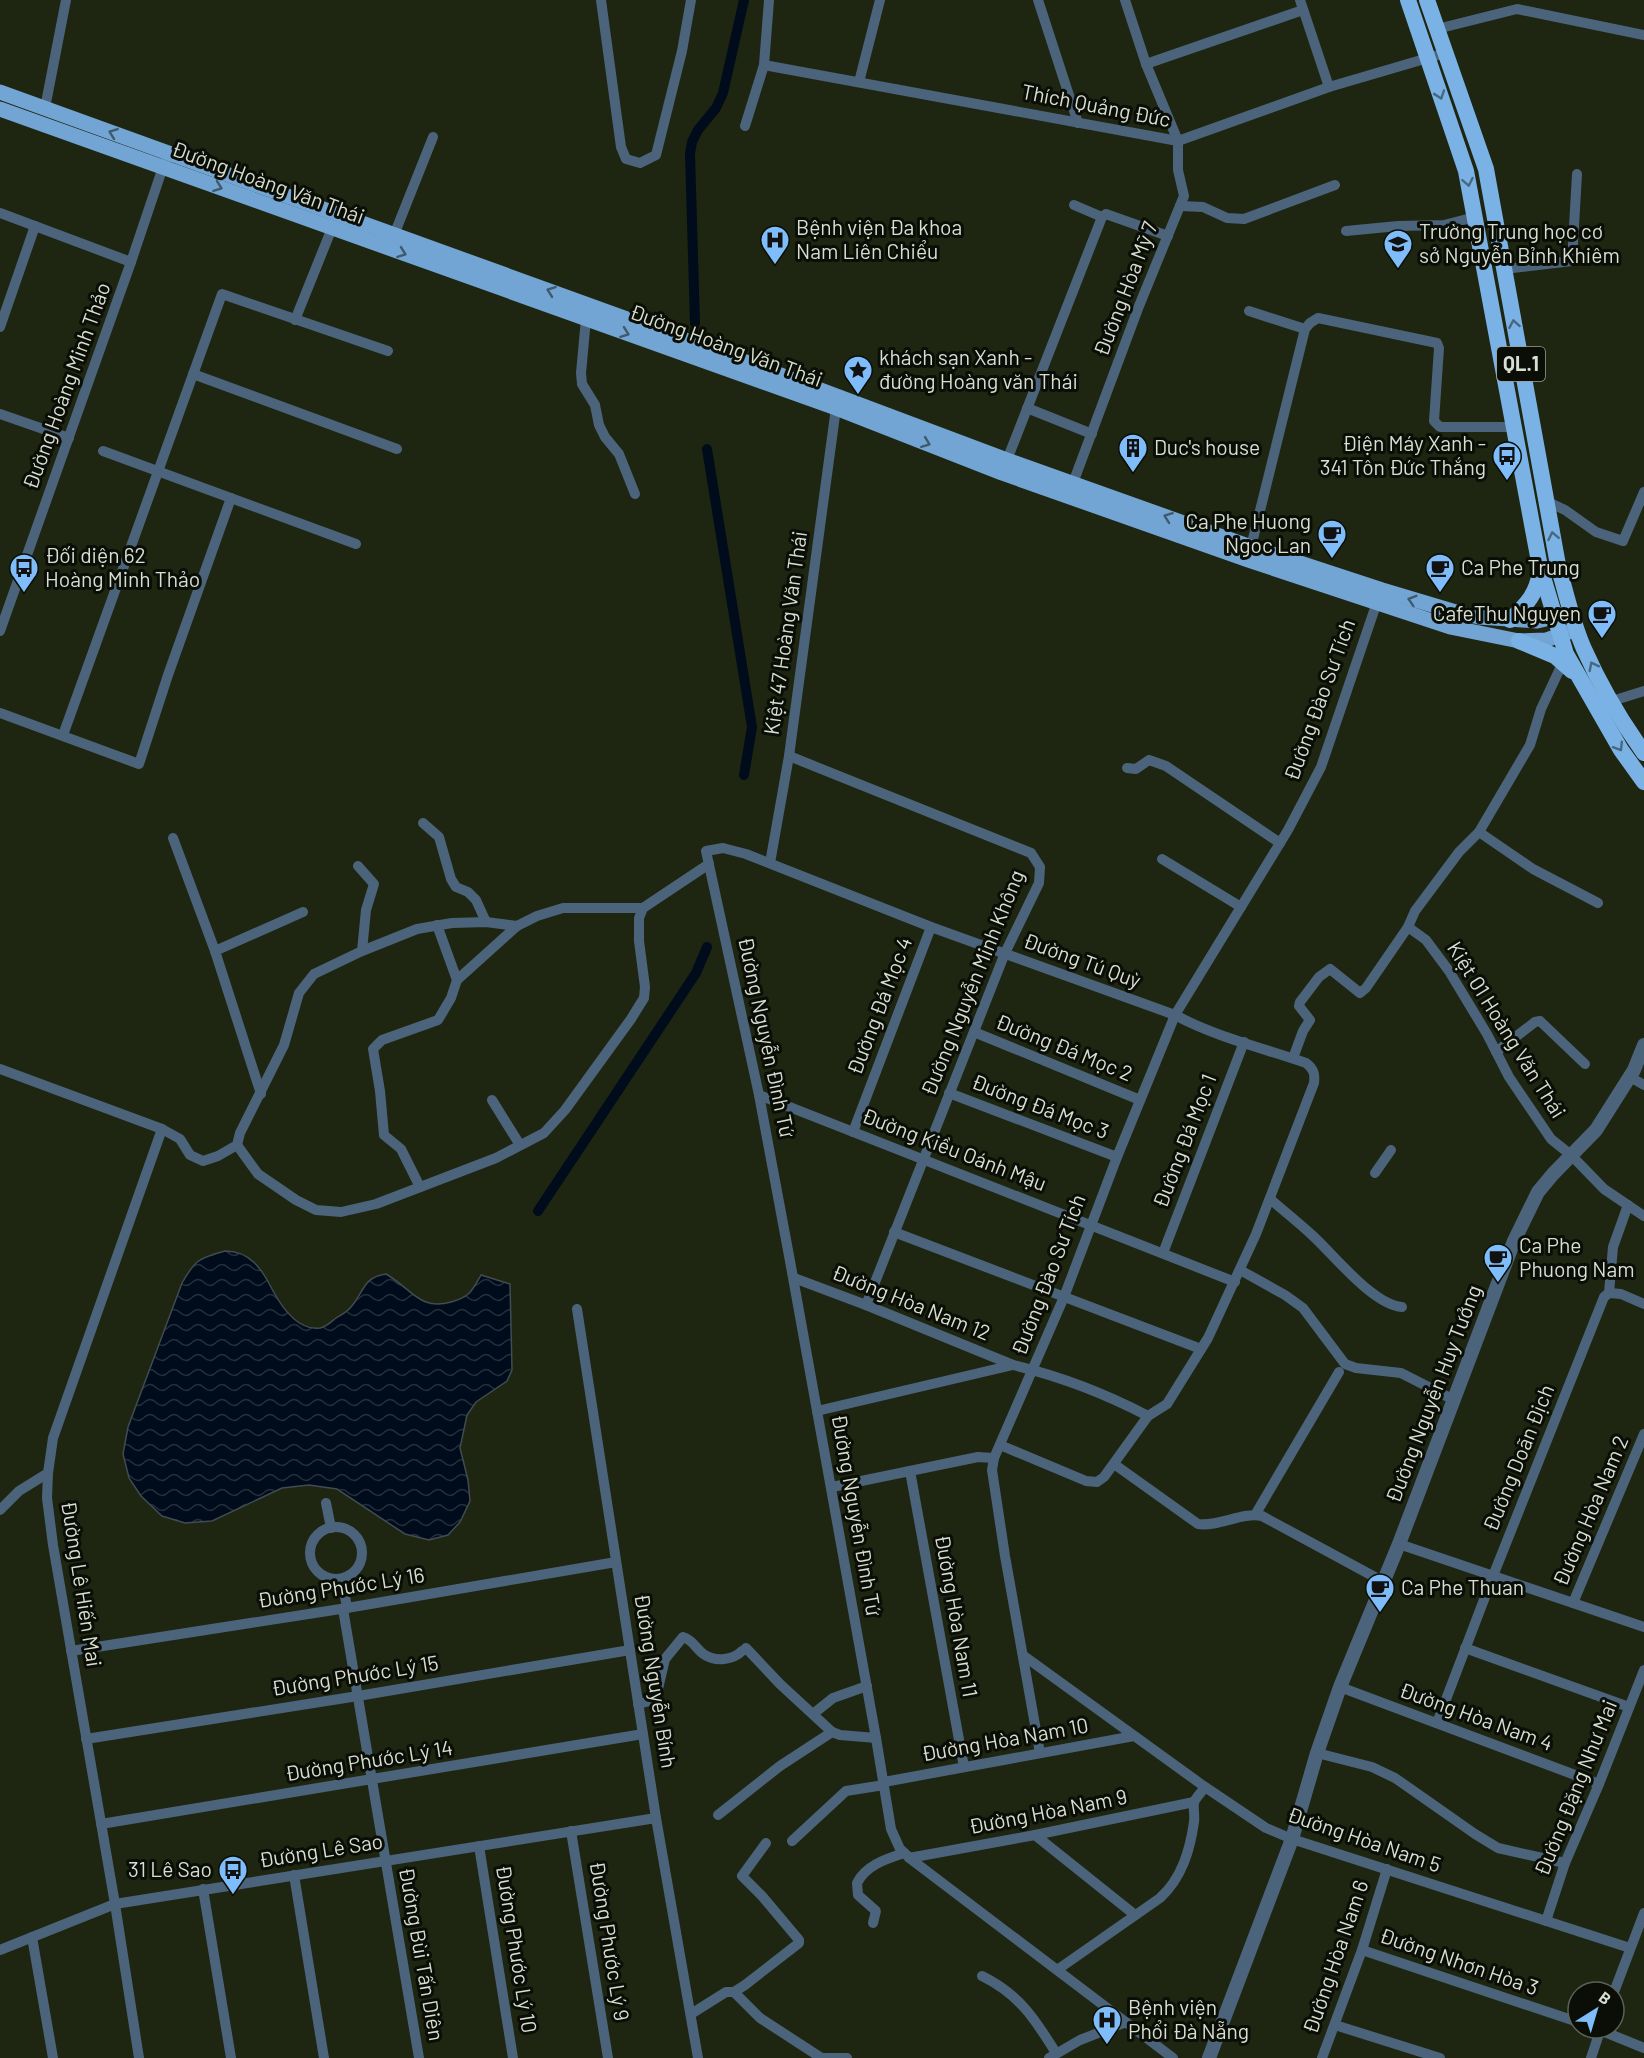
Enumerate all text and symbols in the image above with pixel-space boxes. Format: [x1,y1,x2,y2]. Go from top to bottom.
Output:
street label: Thích Quảng Đức [1020,78,1173,131]
one-way arrow [1433,89,1445,100]
one-way arrow [108,128,119,140]
street label: Đường Hoàng Văn Thái [169,135,368,228]
one-way arrow [1461,176,1474,186]
one-way arrow [212,180,223,193]
place label: Bệnh viện Đa khoa Nam Liên Chiểu [796,214,962,263]
street label: Đường Hòa Mỹ 7 [1087,218,1162,359]
place label: Trường Trung học cơ sở Nguyễn Bỉnh Khiêm [1419,218,1620,267]
hospital icon: Bệnh viện Đa khoa Nam Liên Chiểu [759,224,791,266]
school or university icon: Trường Trung học cơ sở Nguyễn Bỉnh Khiêm [1382,228,1414,270]
one-way arrow [396,246,407,259]
street label: Đường Hoàng Minh Thảo [16,279,115,492]
one-way arrow [546,286,557,299]
street label: Đường Hoàng Văn Thái [627,298,826,391]
one-way arrow [1508,319,1521,329]
one-way arrow [619,325,630,338]
place label: khách sạn Xanh - đường Hoàng văn Thái [879,344,1078,393]
road number: QL.1 [1497,347,1545,381]
place icon: khách sạn Xanh - đường Hoàng văn Thái [842,354,874,396]
place label: Điện Máy Xanh - 341 Tôn Đức Thắng [1320,430,1486,479]
building icon: Duc's house [1117,432,1149,474]
place label: Duc's house [1154,434,1260,459]
one-way arrow [920,436,931,448]
bus stop icon: Điện Máy Xanh - 341 Tôn Đức Thắng [1491,440,1523,482]
place label: Ca Phe Huong Ngoc Lan [1185,508,1311,557]
one-way arrow [1163,512,1174,525]
cafe icon: Ca Phe Huong Ngoc Lan [1316,518,1348,560]
street label: Kiệt 47 Hoàng Văn Thái [758,529,811,736]
one-way arrow [1547,532,1560,542]
place label: Đối diện 62 Hoàng Minh Thảo [45,542,200,591]
bus stop icon: Đối diện 62 Hoàng Minh Thảo [8,552,40,594]
cafe icon: Ca Phe Trung [1424,552,1456,594]
place label: Ca Phe Trung [1461,554,1580,579]
one-way arrow [1407,595,1418,607]
cafe icon: CafeThu Nguyen [1586,598,1618,640]
place label: CafeThu Nguyen [1433,600,1581,625]
street label: Đường Đào Sư Tích [1278,615,1359,784]
one-way arrow [1589,661,1600,672]
one-way arrow [1612,741,1624,751]
street label: Đường Nguyễn Minh Không [915,866,1028,1099]
street label: Đường Tú Quỳ [1020,927,1145,992]
street label: Đường Đá Mọc 4 [841,933,916,1078]
street label: Đường Nguyễn Đình Tứ [734,934,801,1140]
street label: Kiệt 01 Hoàng Văn Thái [1443,936,1572,1122]
street label: Đường Đá Mọc 2 [993,1008,1137,1085]
street label: Đường Đá Mọc 3 [969,1068,1113,1143]
street label: Đường Đá Mọc 1 [1147,1070,1221,1211]
street label: Đường Kiều Oánh Mậu [859,1102,1050,1195]
street label: Đường Đào Sư Tích [1005,1191,1090,1358]
place label: Ca Phe Phuong Nam [1519,1232,1635,1281]
cafe icon: Ca Phe Phuong Nam [1482,1242,1514,1284]
street label: Đường Hòa Nam 12 [829,1258,994,1345]
street label: Đường Nguyễn Huy Tưởng [1380,1281,1486,1506]
street label: Đường Doãn Địch [1477,1380,1558,1534]
street label: Đường Nguyễn Đình Tứ [827,1412,888,1618]
street label: Đường Hòa Nam 2 [1547,1431,1633,1589]
street label: Đường Lê Hiến Mai [57,1499,108,1668]
street label: Đường Hòa Nam 11 [931,1533,984,1699]
street label: Đường Phước Lý 16 [256,1561,426,1612]
cafe icon: Ca Phe Thuan [1364,1572,1396,1614]
place label: Ca Phe Thuan [1401,1574,1524,1599]
street label: Đường Nguyễn Bính [630,1592,683,1770]
street label: Đường Phước Lý 15 [270,1649,440,1700]
street label: Đường Hòa Nam 4 [1396,1676,1557,1755]
street label: Đường Đặng Như Mai [1528,1696,1621,1879]
street label: Đường Hòa Nam 10 [919,1712,1090,1766]
street label: Đường Phước Lý 14 [283,1734,454,1785]
street label: Đường Hòa Nam 9 [966,1783,1129,1838]
street label: Đường Hòa Nam 5 [1284,1801,1444,1877]
street label: Đường Lê Sao [257,1827,385,1872]
bus stop icon: 31 Lê Sao [217,1854,249,1896]
place label: 31 Lê Sao [128,1856,212,1881]
street label: Đường Phước Lý 9 [586,1859,635,2022]
street label: Đường Phước Lý 10 [492,1863,543,2034]
street label: Đường Bùi Tấn Diên [395,1865,450,2042]
street label: Đường Hòa Nam 6 [1297,1877,1373,2037]
street label: Đường Nhơn Hòa 3 [1377,1922,1542,1999]
north arrow [1566,1980,1626,2040]
text: B [1596,1987,1615,2008]
place label: Bệnh viện Phổi Đà Nẵng [1128,1994,1249,2043]
hospital icon: Bệnh viện Phổi Đà Nẵng [1091,2004,1123,2046]

